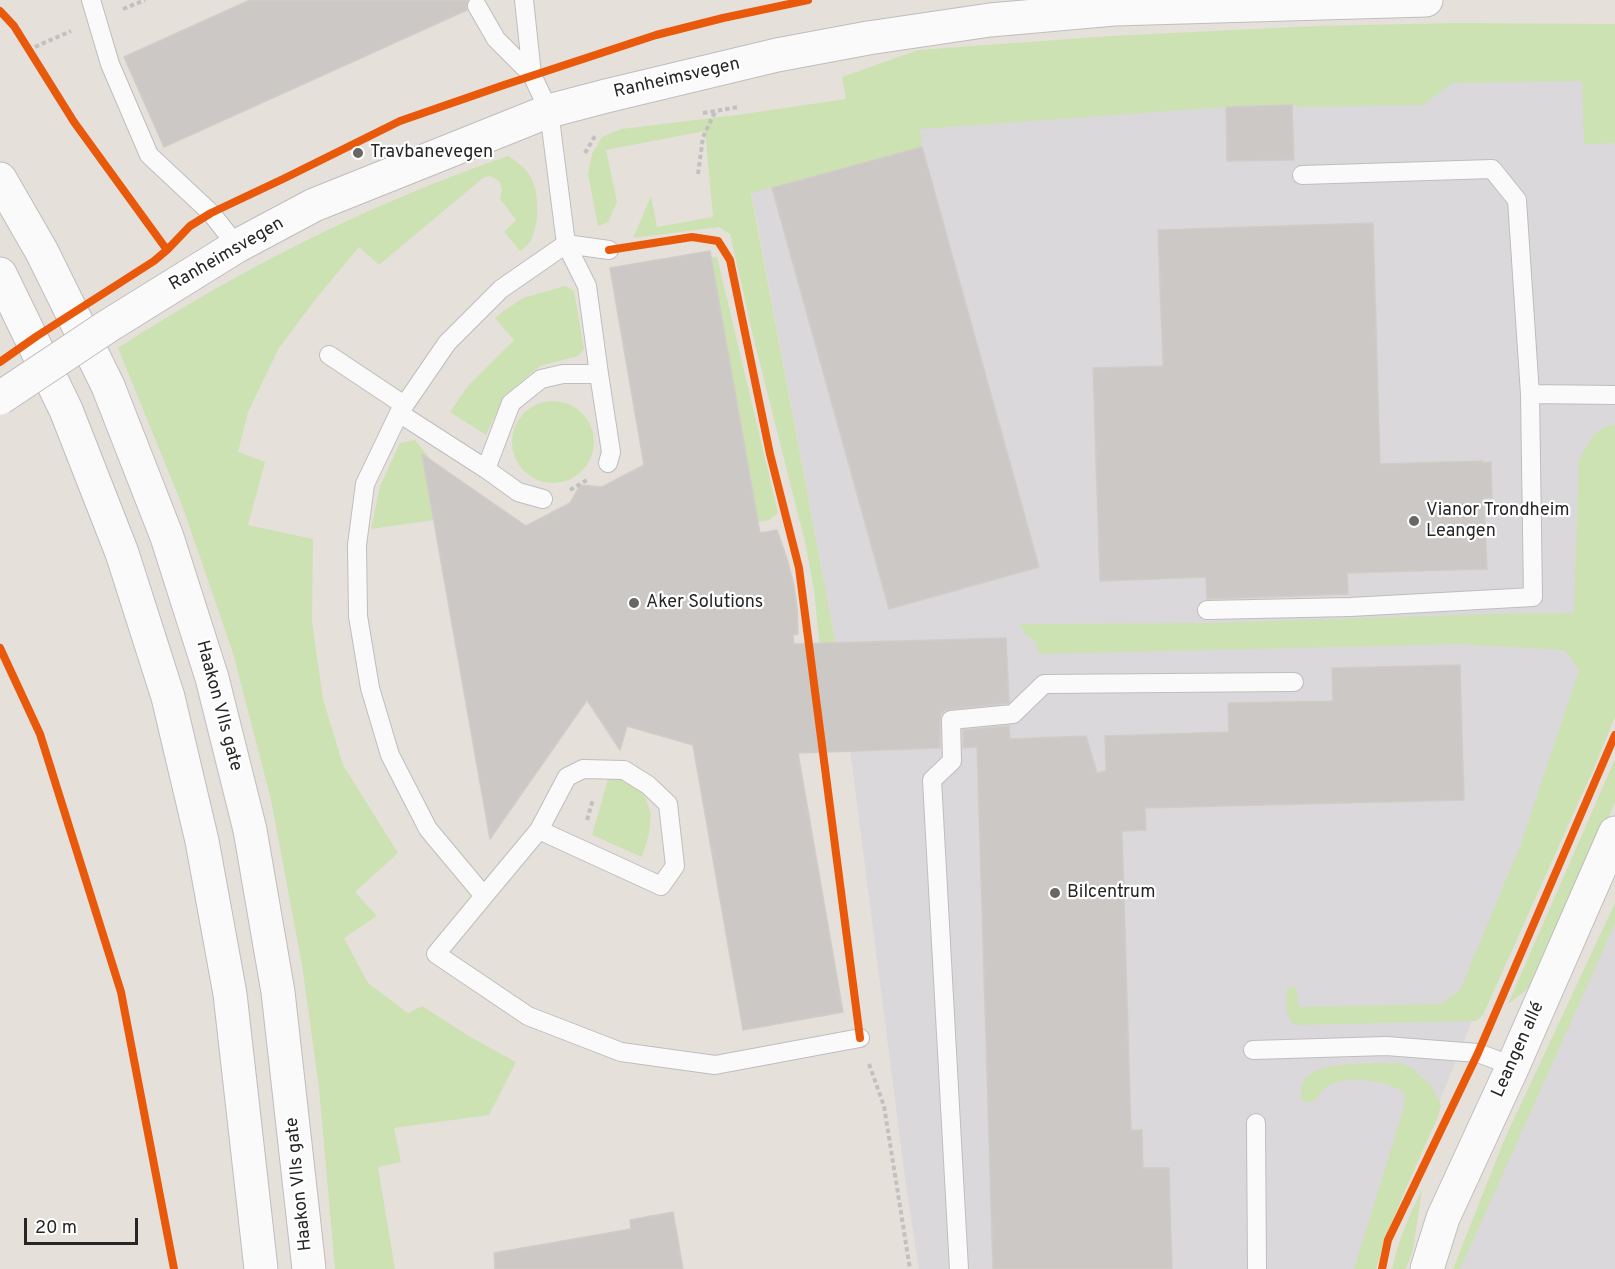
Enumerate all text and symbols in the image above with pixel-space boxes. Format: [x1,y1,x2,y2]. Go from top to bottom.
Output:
street label: Ranheimsvegen [612,54,742,104]
place label: Travbanevegen [370,142,493,164]
marker: Travbanevegen [351,146,365,160]
street label: Ranheimsvegen [166,213,288,297]
place label: Vianor Trondheim Leangen [1426,500,1569,542]
marker: Vianor Trondheim Leangen [1407,514,1421,528]
place label: Aker Solutions [646,592,763,614]
marker: Aker Solutions [627,596,641,610]
street label: Haakon VIIs gate [190,638,246,774]
place label: Bilcentrum [1067,882,1155,904]
marker: Bilcentrum [1048,886,1062,900]
street label: Leangen allé [1488,999,1550,1101]
street label: Haakon VIIs gate [282,1116,318,1252]
scale bar [27,1206,141,1244]
text: 20 m [35,1217,77,1240]

